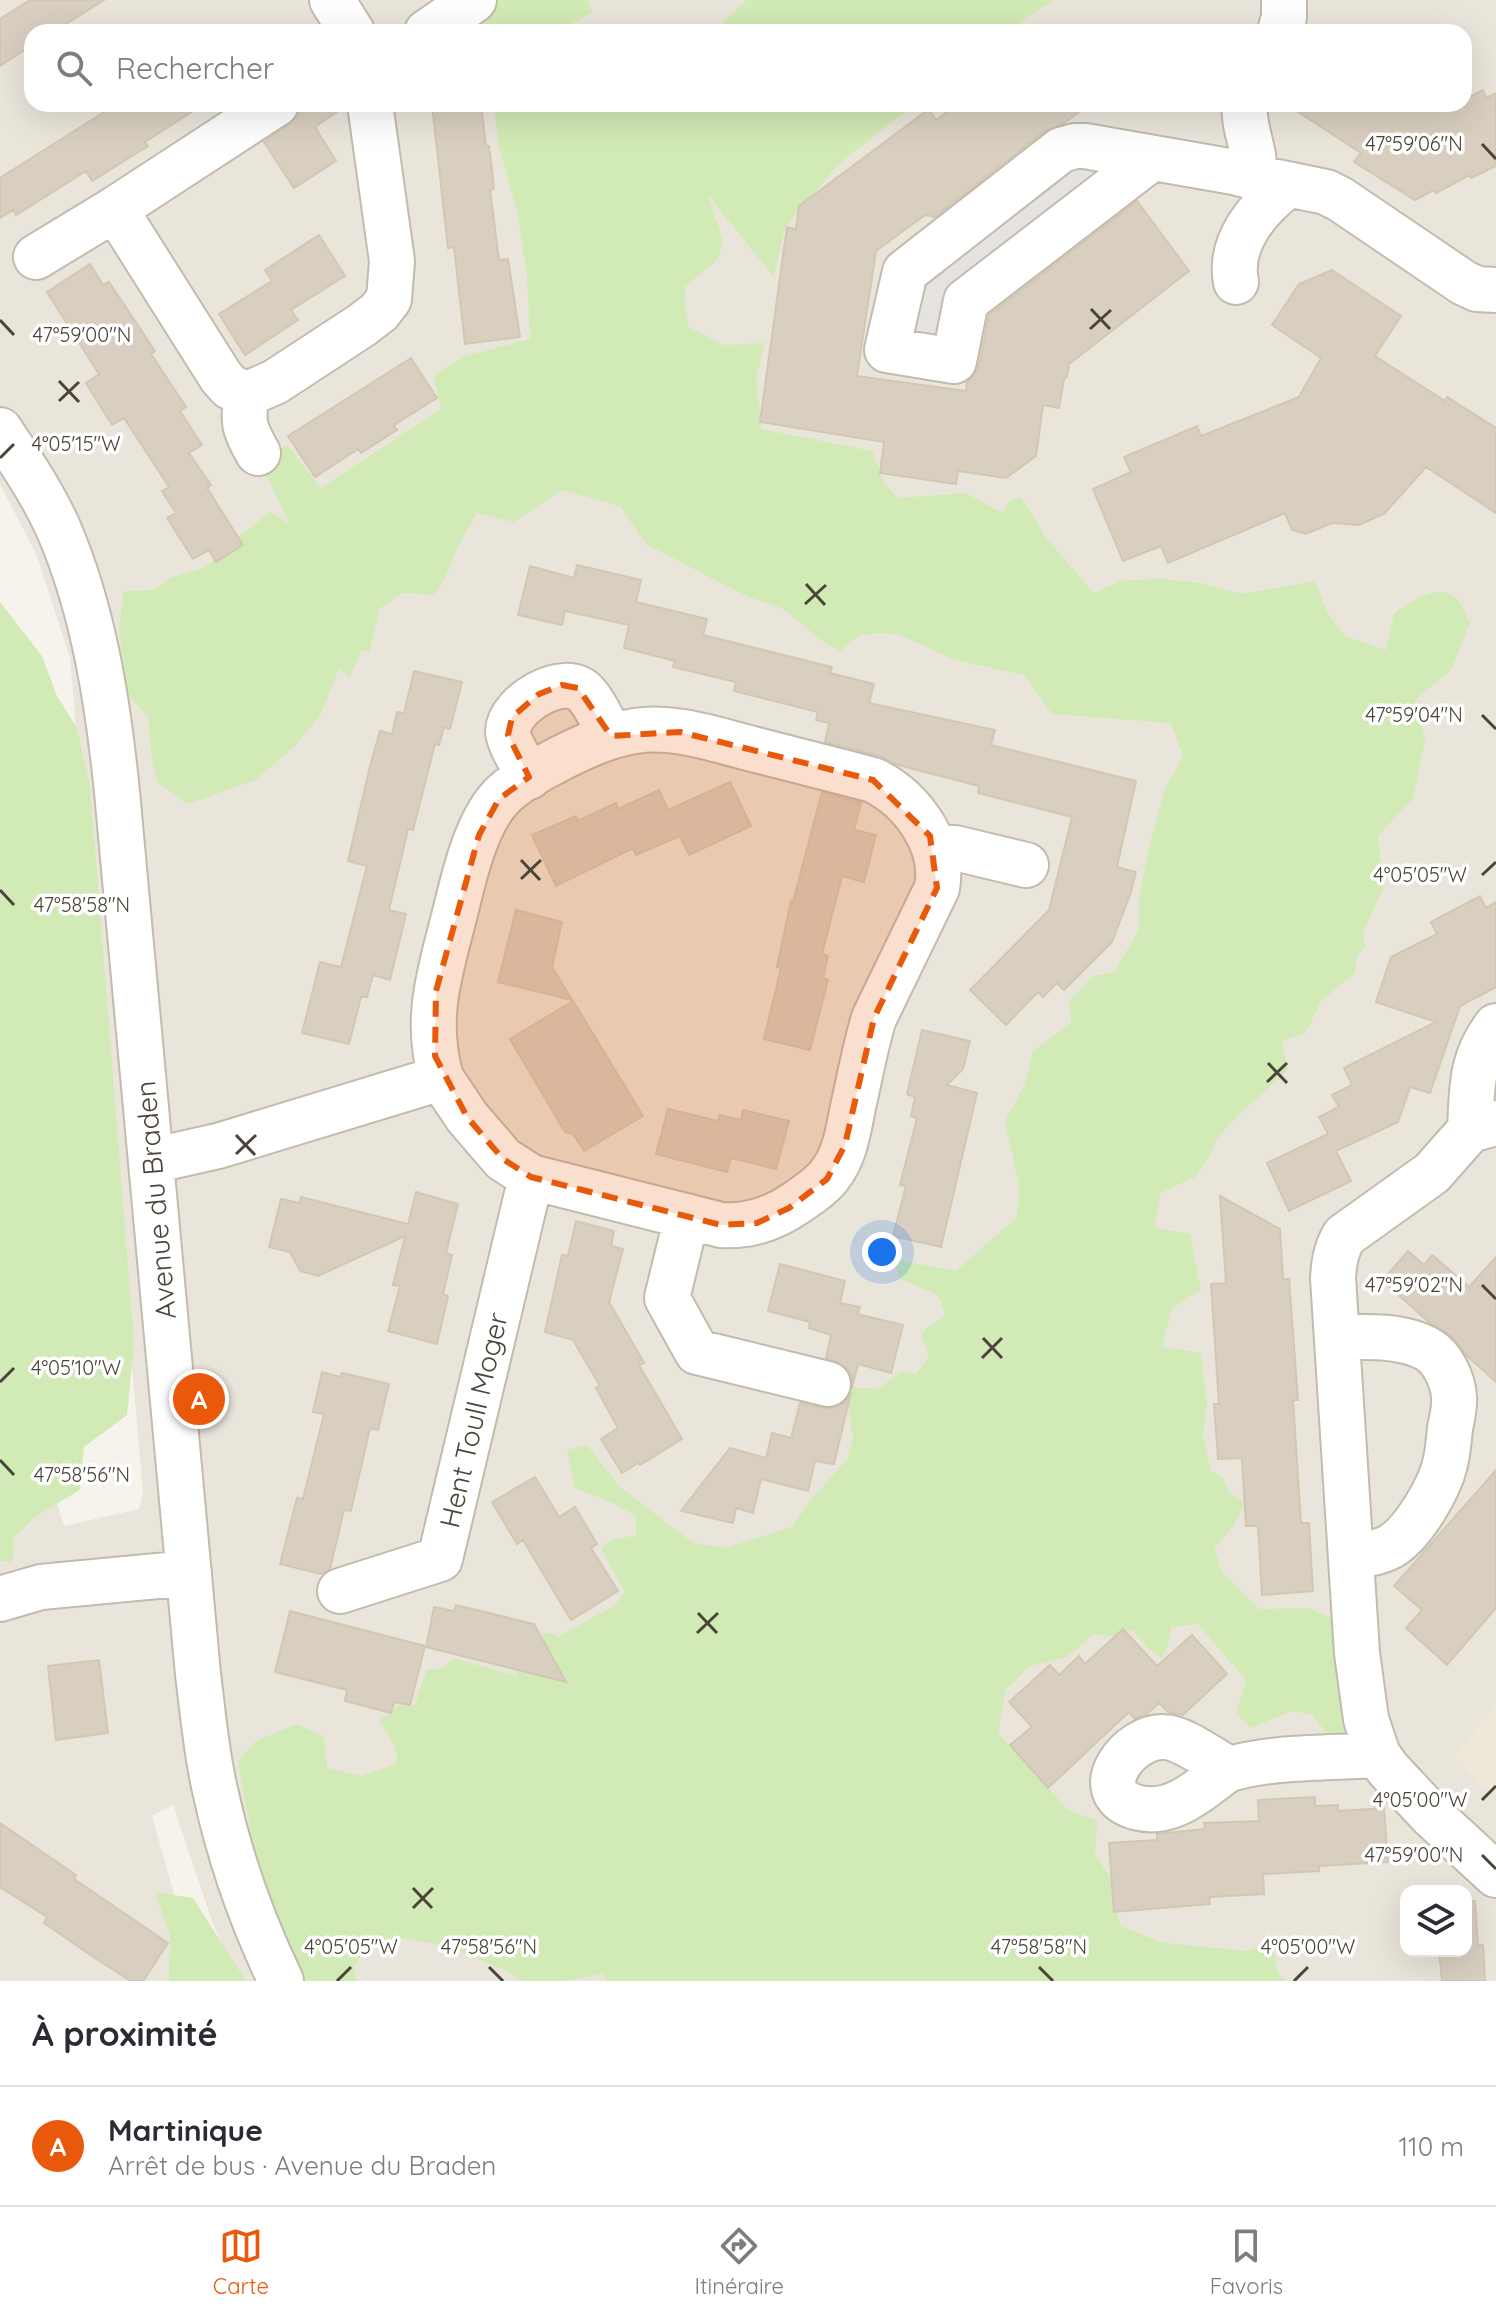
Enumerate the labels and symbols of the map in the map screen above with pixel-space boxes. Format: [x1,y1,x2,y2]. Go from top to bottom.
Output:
text: 47°59'06"N [1365,131,1463,156]
text: 47°59'00"N [33,322,131,347]
text: 4°05'15"W [31,431,121,456]
text: 47°59'04"N [1365,702,1463,727]
text: 4°05'05"W [1373,862,1467,887]
text: 47°58'58"N [34,892,130,917]
street label: Avenue du Braden [127,1079,183,1321]
your location [862,1232,902,1272]
text: 47°59'02"N [1365,1272,1463,1297]
street label: Hent Toull Moger [431,1309,515,1531]
text: 4°05'10"W [31,1355,121,1380]
pin: A [173,1369,225,1429]
text: 47°58'56"N [34,1462,130,1487]
text: 4°05'00"W [1373,1787,1467,1812]
text: 47°59'00"N [1365,1842,1463,1867]
text: 4°05'05"W [304,1934,398,1959]
text: 47°58'56"N [441,1934,537,1959]
text: 47°58'58"N [991,1934,1087,1959]
text: 4°05'00"W [1261,1934,1355,1959]

